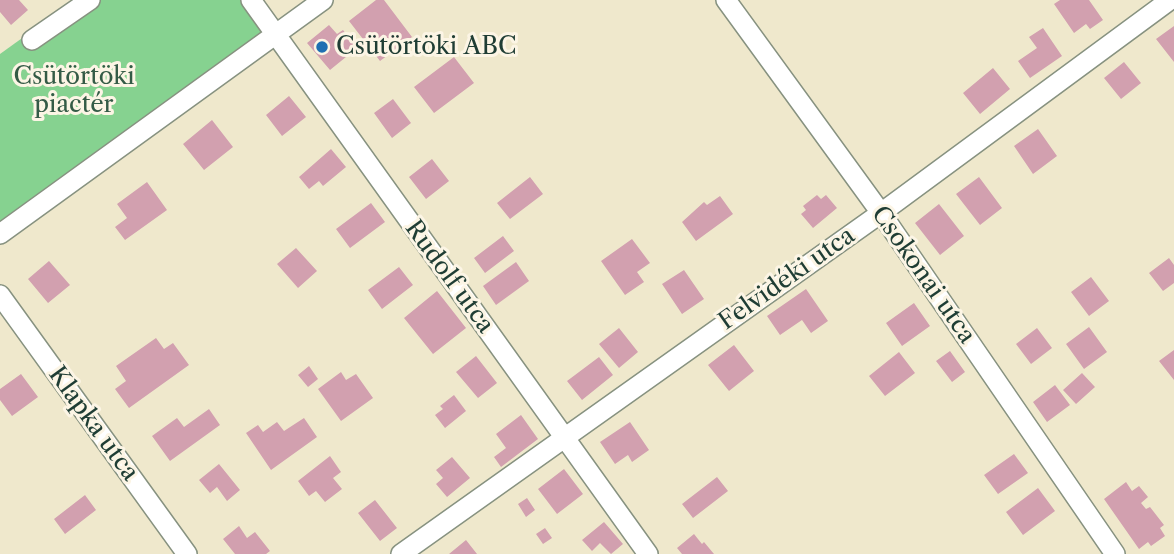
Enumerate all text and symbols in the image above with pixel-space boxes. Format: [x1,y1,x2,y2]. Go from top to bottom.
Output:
place label: Csütörtöki ABC [336,33,516,61]
marker: Csütörtöki ABC [314,39,330,55]
park label: Csütörtöki piactér [13,63,135,119]
street label: Csokonai utca [865,201,981,349]
street label: Rudolf utca [398,215,500,339]
street label: Felvidéki utca [713,221,861,337]
street label: Klapka utca [42,361,144,487]

